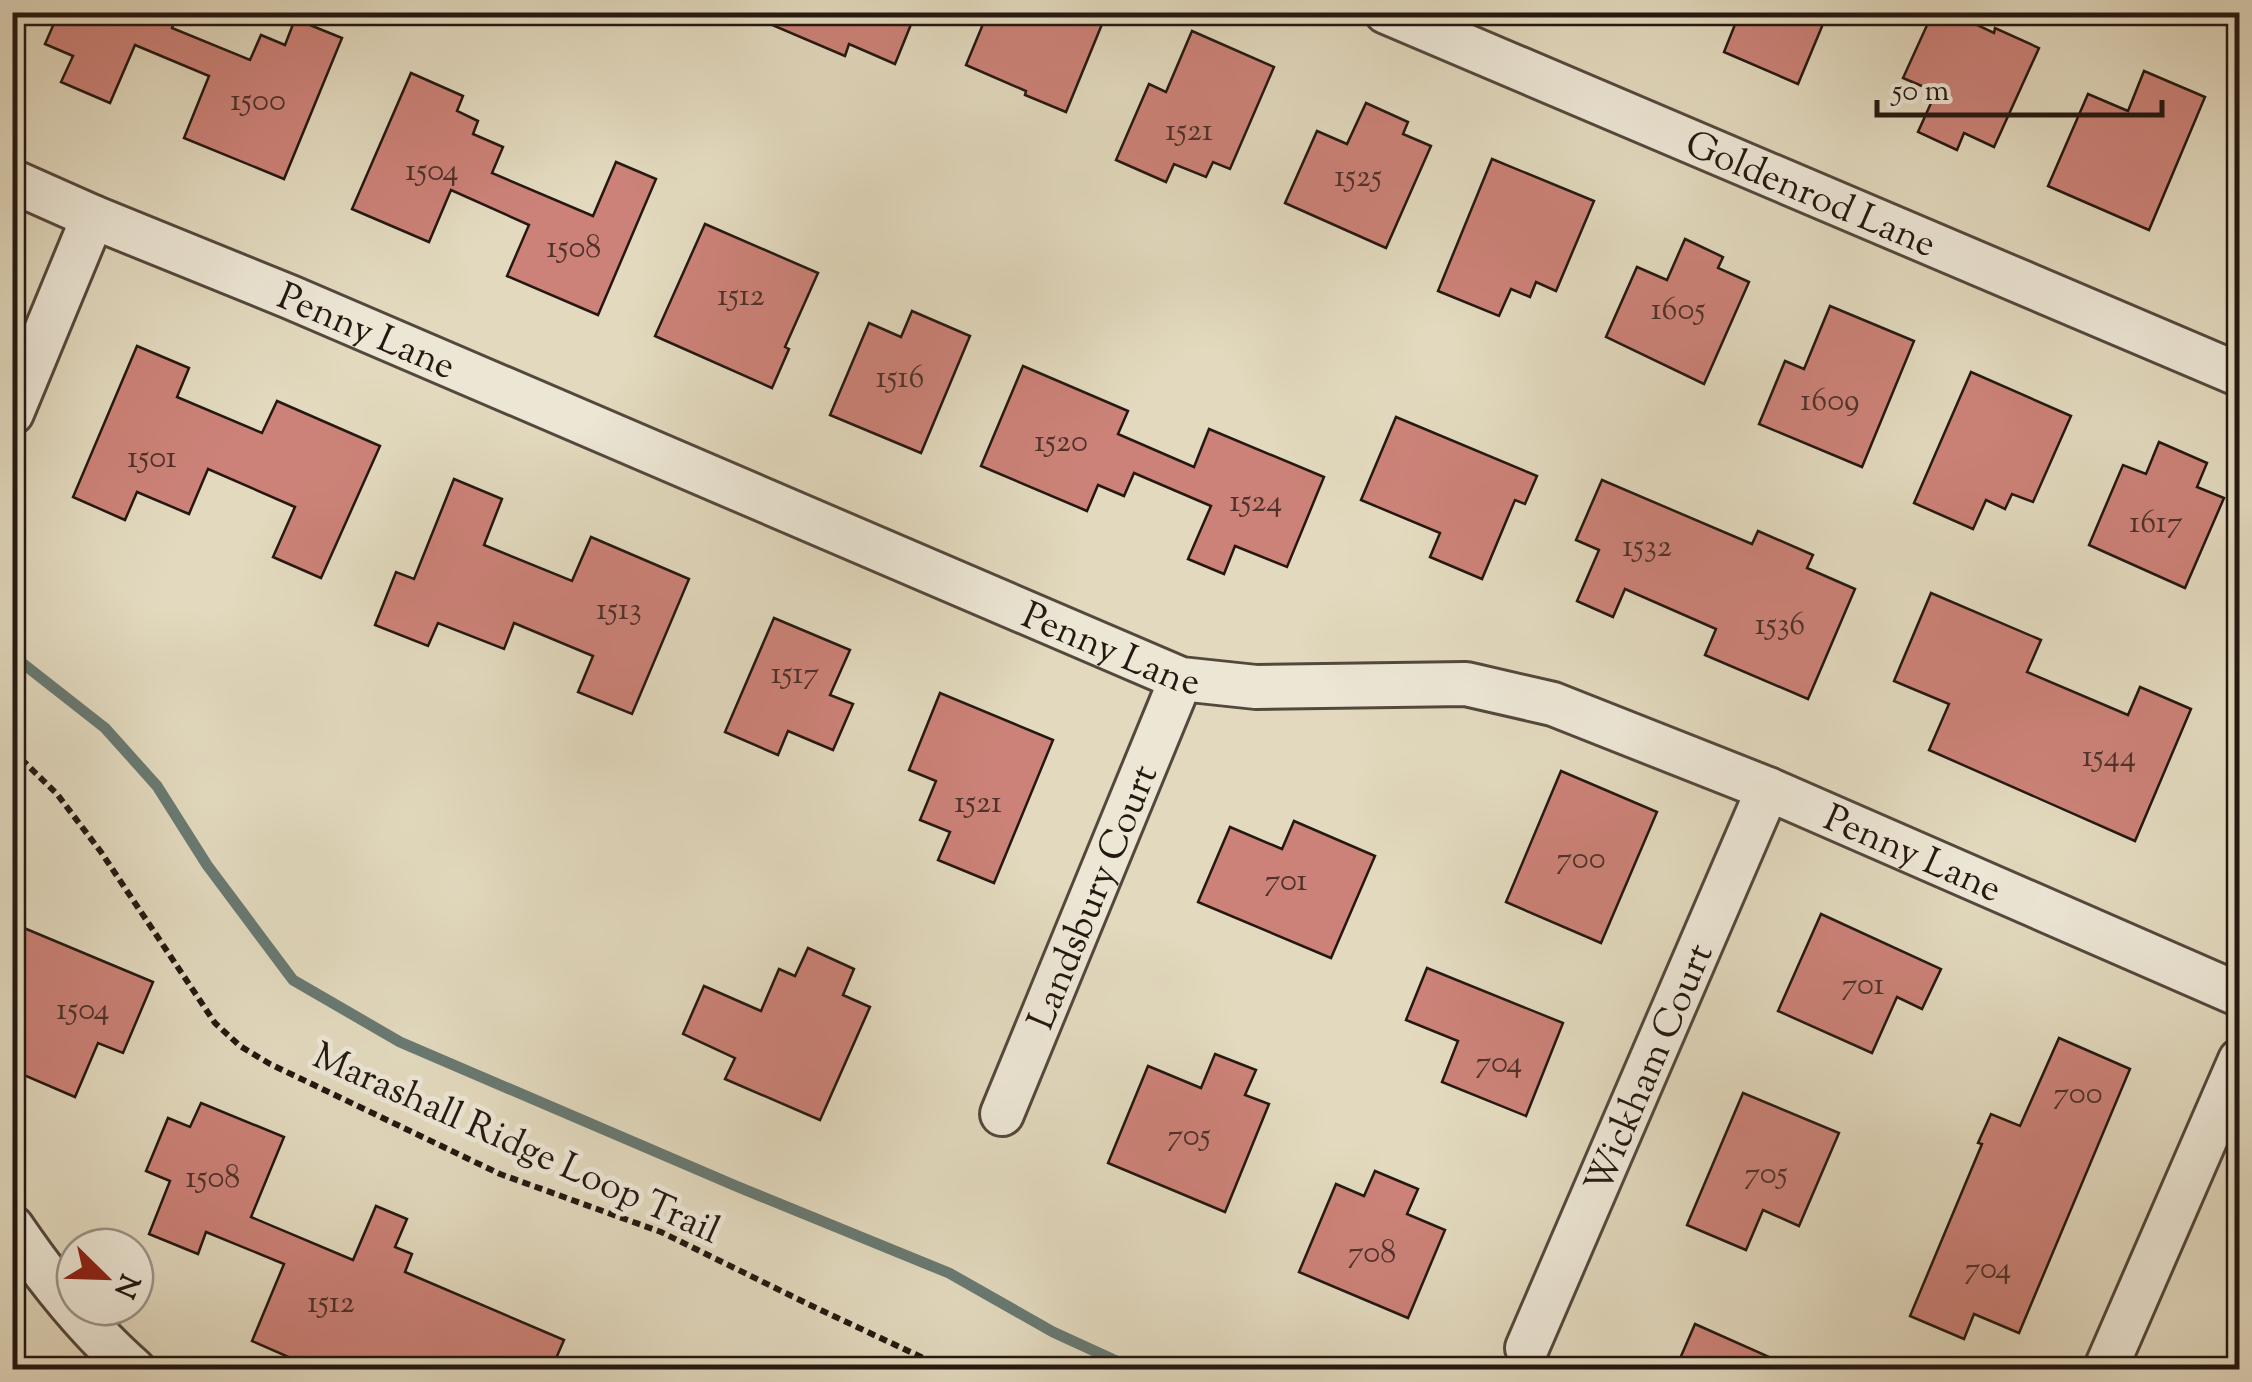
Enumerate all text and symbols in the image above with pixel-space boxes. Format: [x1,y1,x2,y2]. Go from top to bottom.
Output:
scale bar [1877,55,2162,117]
text: 50 m [1890,71,1950,114]
house number: 1500 [230,79,286,125]
house number: 1521 [1165,109,1213,155]
street label: Goldenrod Lane [1676,119,1943,274]
house number: 1504 [405,149,459,195]
house number: 1525 [1334,155,1382,201]
house number: 1508 [547,226,601,272]
street label: Penny Lane [269,272,463,396]
house number: 1512 [717,274,765,320]
house number: 1605 [1651,288,1705,334]
house number: 1516 [876,356,924,402]
house number: 1609 [1800,379,1860,425]
house number: 1520 [1034,420,1088,466]
house number: 1501 [127,436,177,482]
house number: 1524 [1230,480,1282,526]
house number: 1617 [2129,501,2183,547]
house number: 1532 [1622,525,1672,571]
house number: 1513 [596,588,642,634]
street label: Penny Lane [1013,591,1202,712]
house number: 1536 [1755,603,1805,649]
house number: 1517 [771,652,819,698]
house number: 1544 [2082,735,2136,781]
street label: Landsbury Court [1016,757,1174,1039]
house number: 1521 [954,781,1002,827]
street label: Penny Lane [1814,794,2009,919]
house number: 700 [1556,837,1606,883]
house number: 701 [1265,859,1308,905]
street label: Wickham Court [1574,936,1729,1203]
house number: 701 [1842,963,1885,1009]
house number: 1504 [56,988,110,1034]
street label: Marashall Ridge Loop Trail [303,1031,728,1260]
house number: 704 [1476,1041,1522,1087]
house number: 700 [2053,1072,2103,1118]
house number: 705 [1167,1114,1211,1160]
house number: 705 [1744,1152,1788,1198]
house number: 1508 [186,1156,240,1202]
north arrow [55,1227,155,1327]
house number: 708 [1348,1231,1396,1277]
house number: 704 [1965,1247,2011,1293]
text: N [102,1267,148,1304]
house number: 1512 [307,1281,355,1327]

